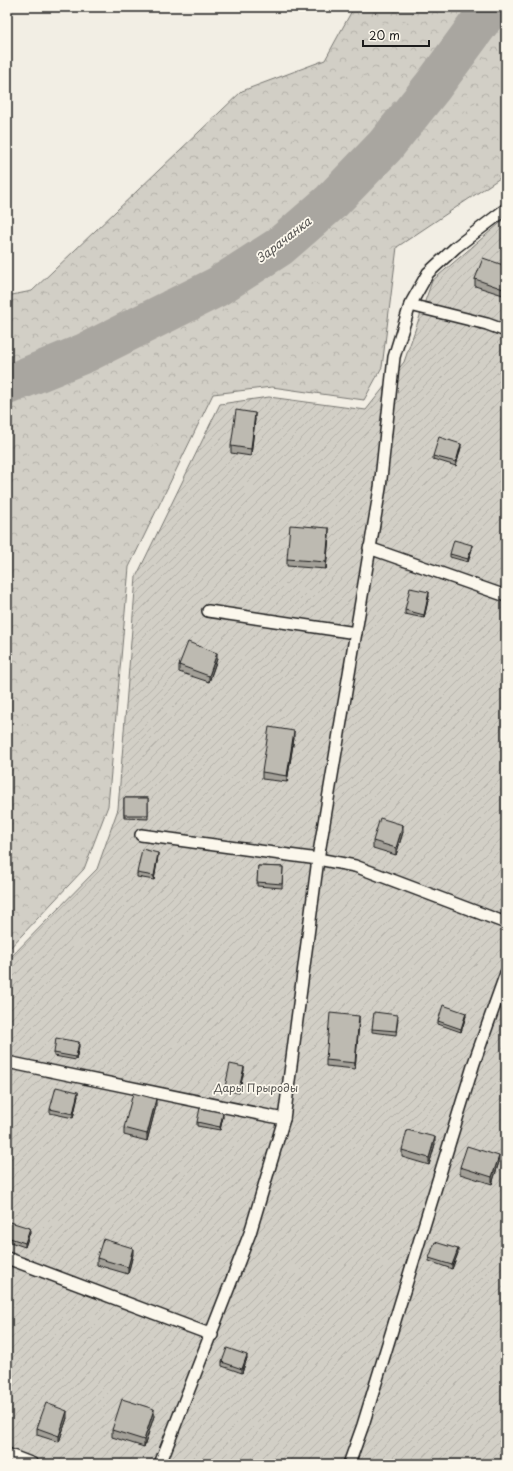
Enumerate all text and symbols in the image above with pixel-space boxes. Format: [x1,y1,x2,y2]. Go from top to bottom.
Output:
scale bar [363,22,429,48]
text: 20 m [369,26,400,44]
water label: Зарачанка [252,212,315,266]
park label: Дары Прыроды [213,1079,298,1096]

